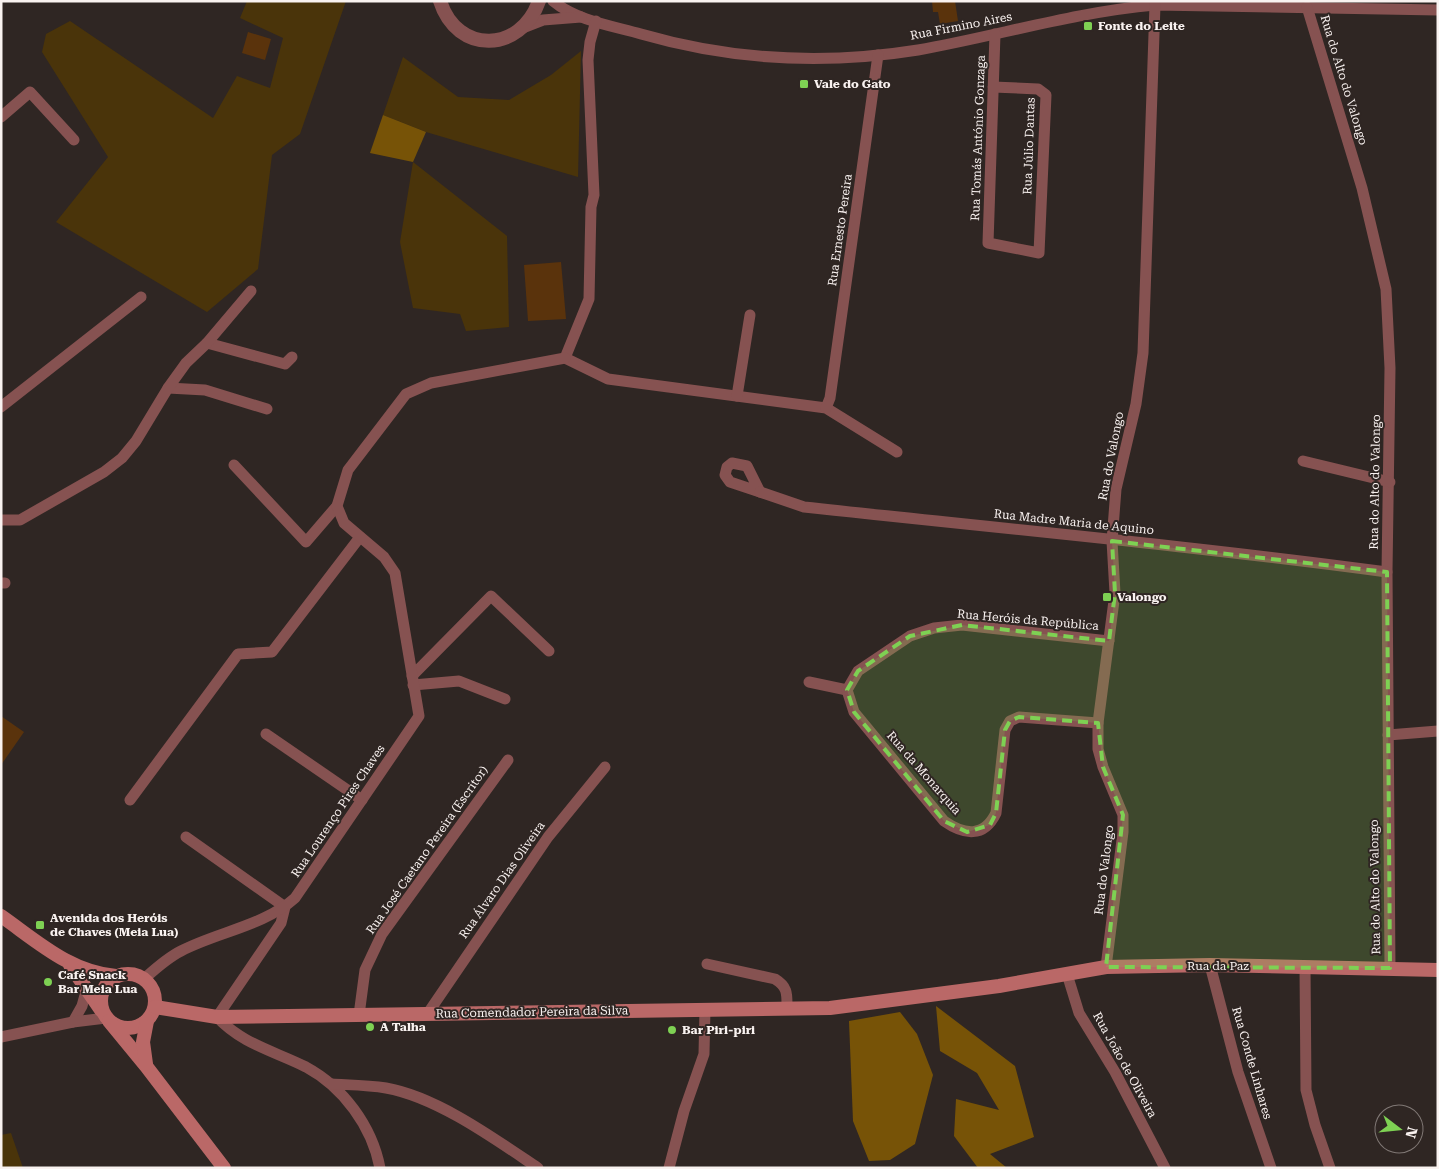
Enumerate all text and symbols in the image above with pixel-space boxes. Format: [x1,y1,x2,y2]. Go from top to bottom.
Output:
street label: Rua Firmino Aires [909,9,1013,43]
street label: Rua do Alto do Valongo [1318,13,1370,147]
place label: Fonte do Leite [1098,19,1185,33]
marker: Fonte do Leite [1082,20,1094,32]
street label: Rua Tomás António Gonzaga [968,54,988,221]
place label: Vale do Gato [814,77,891,91]
marker: Vale do Gato [798,78,810,90]
street label: Rua Júlio Dantas [1020,97,1038,195]
street label: Rua Ernesto Pereira [825,173,855,287]
street label: Rua do Valongo [1096,410,1126,502]
street label: Rua do Alto do Valongo [1367,414,1383,550]
street label: Rua Madre Maria de Aquino [993,507,1155,537]
place label: Valongo [1117,590,1167,604]
marker: Valongo [1101,591,1113,603]
street label: Rua Heróis da República [957,607,1100,633]
street label: Rua da Monarquia [884,729,964,818]
street label: Rua Lourenço Pires Chaves [288,742,388,880]
street label: Rua José Caetano Pereira (Escritor) [363,763,491,937]
street label: Rua Álvaro Dias Oliveira [456,818,548,941]
street label: Rua do Alto do Valongo [1367,819,1383,955]
street label: Rua do Valongo [1092,824,1116,916]
place label: Avenida dos Heróis de Chaves (Meia Lua) [50,911,178,939]
marker: Avenida dos Heróis de Chaves (Meia Lua) [34,919,46,931]
street label: Rua da Paz [1187,959,1249,973]
place label: Café Snack Bar Meia Lua [58,968,137,996]
marker: Café Snack Bar Meia Lua [42,976,54,988]
street label: Rua Comendador Pereira da Silva [436,1003,629,1021]
street label: Rua Conde Linhares [1229,1005,1275,1121]
street label: Rua João de Oliveira [1090,1010,1160,1121]
place label: A Talha [380,1020,426,1034]
marker: A Talha [364,1021,376,1033]
place label: Bar Piri-piri [682,1023,755,1037]
marker: Bar Piri-piri [666,1024,678,1036]
north arrow [1374,1104,1424,1154]
text: N [1402,1125,1421,1140]

